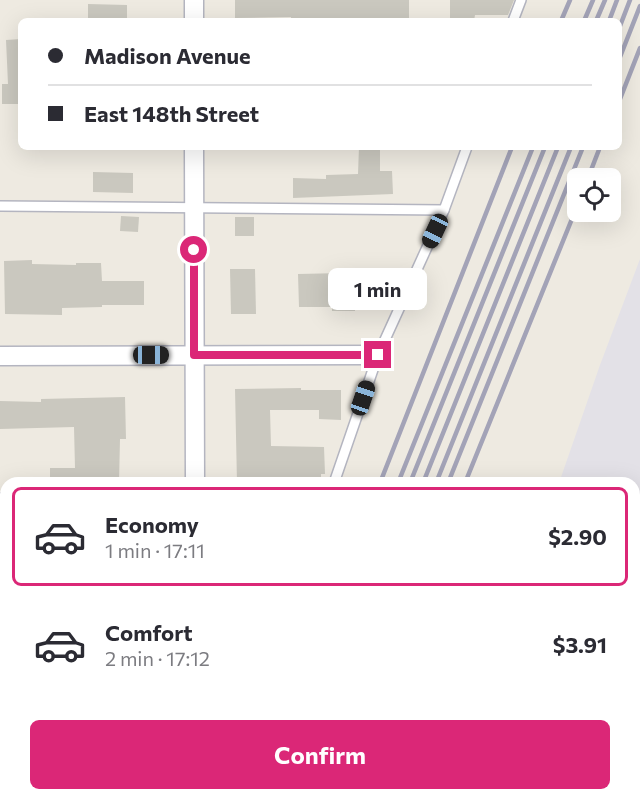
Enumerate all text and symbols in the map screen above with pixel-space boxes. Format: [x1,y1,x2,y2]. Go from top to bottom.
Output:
text: Madison Avenue [84,42,251,69]
text: East 148th Street [84,100,259,127]
map controls [567,168,621,222]
button: locate [567,168,621,222]
car [419,211,451,251]
route start [180,236,207,263]
callout: 1 min [328,268,428,310]
text: 1 min [354,277,401,301]
route end [364,341,391,368]
car [133,346,169,364]
car [349,378,377,418]
icon: car [33,510,87,564]
text: Economy [105,511,199,538]
text: $2.90 [548,523,607,550]
text: 1 min · 17:11 [105,538,205,562]
icon: car [33,618,87,672]
text: Comfort [105,619,193,646]
text: $3.91 [553,631,607,658]
text: 2 min · 17:12 [105,646,210,670]
button: Confirm [30,720,610,789]

